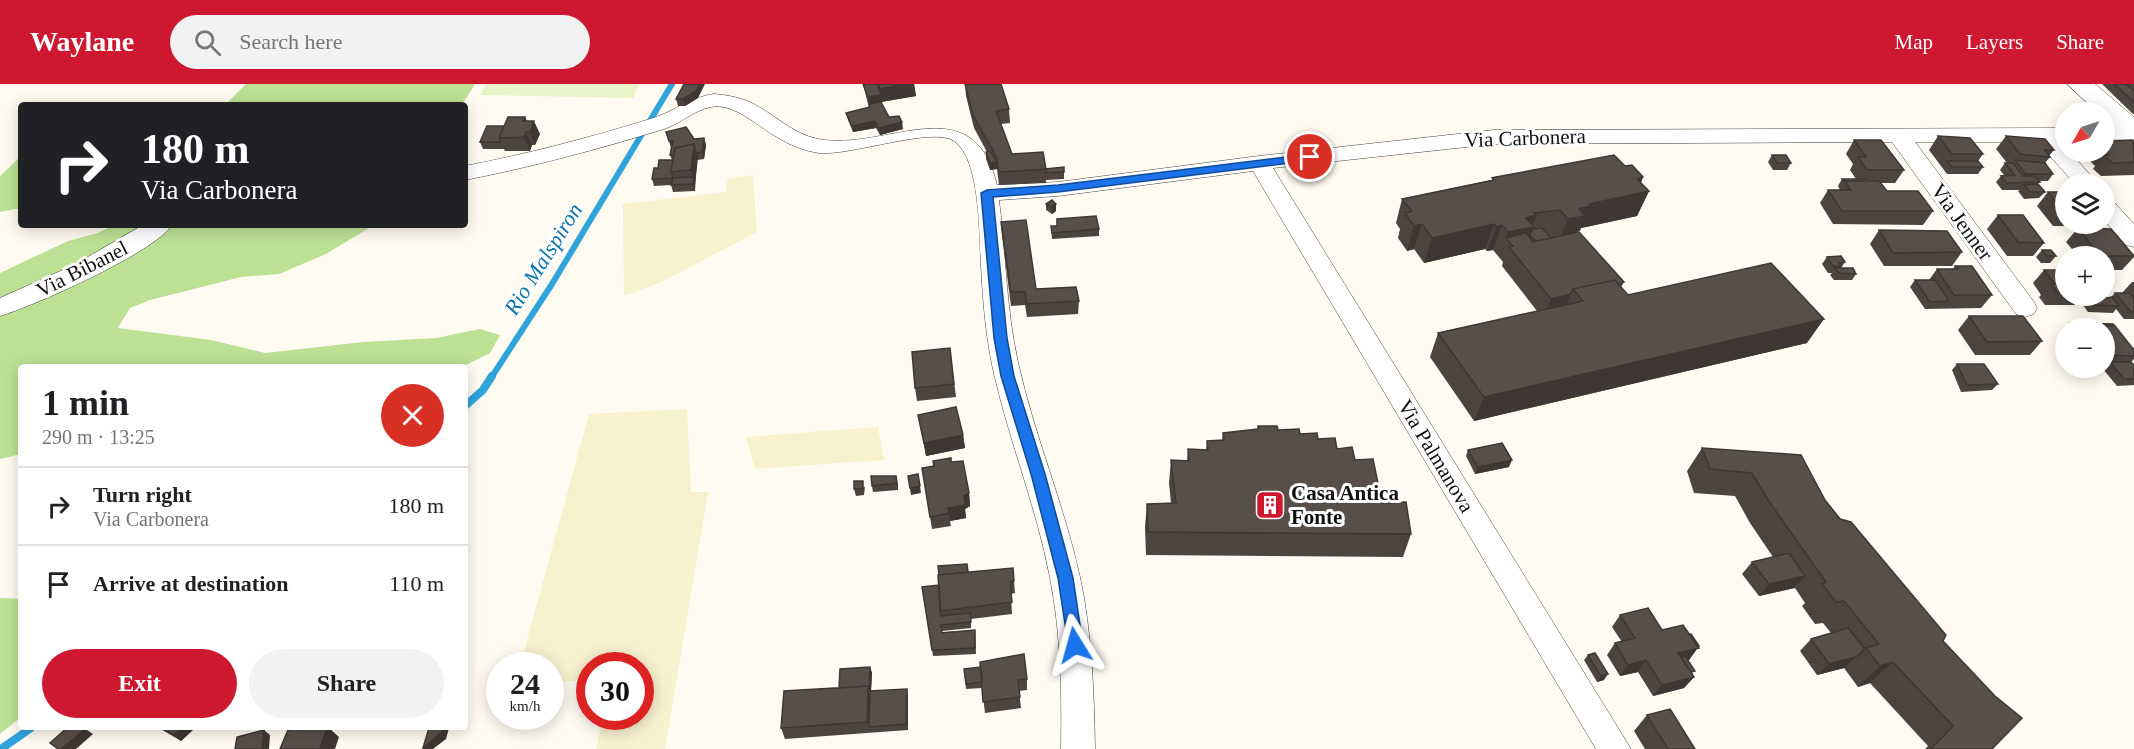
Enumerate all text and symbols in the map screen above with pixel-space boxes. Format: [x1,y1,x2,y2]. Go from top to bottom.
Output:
search box [170,15,590,69]
text: Waylane [30,26,134,57]
icon: search [191,26,224,59]
text: Search here [239,29,342,54]
text: Map [1895,30,1933,54]
text: Layers [1966,30,2023,54]
text: Share [2056,30,2104,54]
north arrow [2055,102,2115,162]
map controls [2055,102,2115,378]
street label: Via Carbonera [1464,124,1587,152]
icon: right [42,126,120,204]
text: 180 m [141,126,250,172]
pin [1284,131,1335,182]
icon: arrive [1293,140,1326,173]
button: layers [2055,174,2115,234]
text: Via Carbonera [141,175,298,205]
street label: Via Jenner [1926,179,1998,265]
water label: Rio Malspiron [498,199,587,320]
street label: Via Bibanel [32,236,132,302]
button: + [2055,246,2115,306]
button: − [2055,318,2115,378]
text: 1 min [42,383,129,423]
button: close [381,384,444,447]
street label: Via Palmanova [1393,395,1479,517]
text: 290 m · 13:25 [42,426,155,448]
place label: Casa Antica Fonte [1291,481,1399,529]
text: Turn right [93,482,192,507]
building icon: Casa Antica Fonte [1254,489,1286,521]
icon: right [42,490,75,523]
text: 180 m [388,493,444,518]
text: Via Carbonera [93,508,209,530]
icon: arrive [42,568,75,601]
text: Arrive at destination [93,571,289,596]
text: 110 m [389,571,444,596]
position arrow [1043,613,1107,677]
button: Exit [42,649,237,718]
button: Share [249,649,444,718]
speed limit sign: 30 [576,652,654,730]
text: 24 [510,667,540,700]
text: km/h [510,698,540,714]

